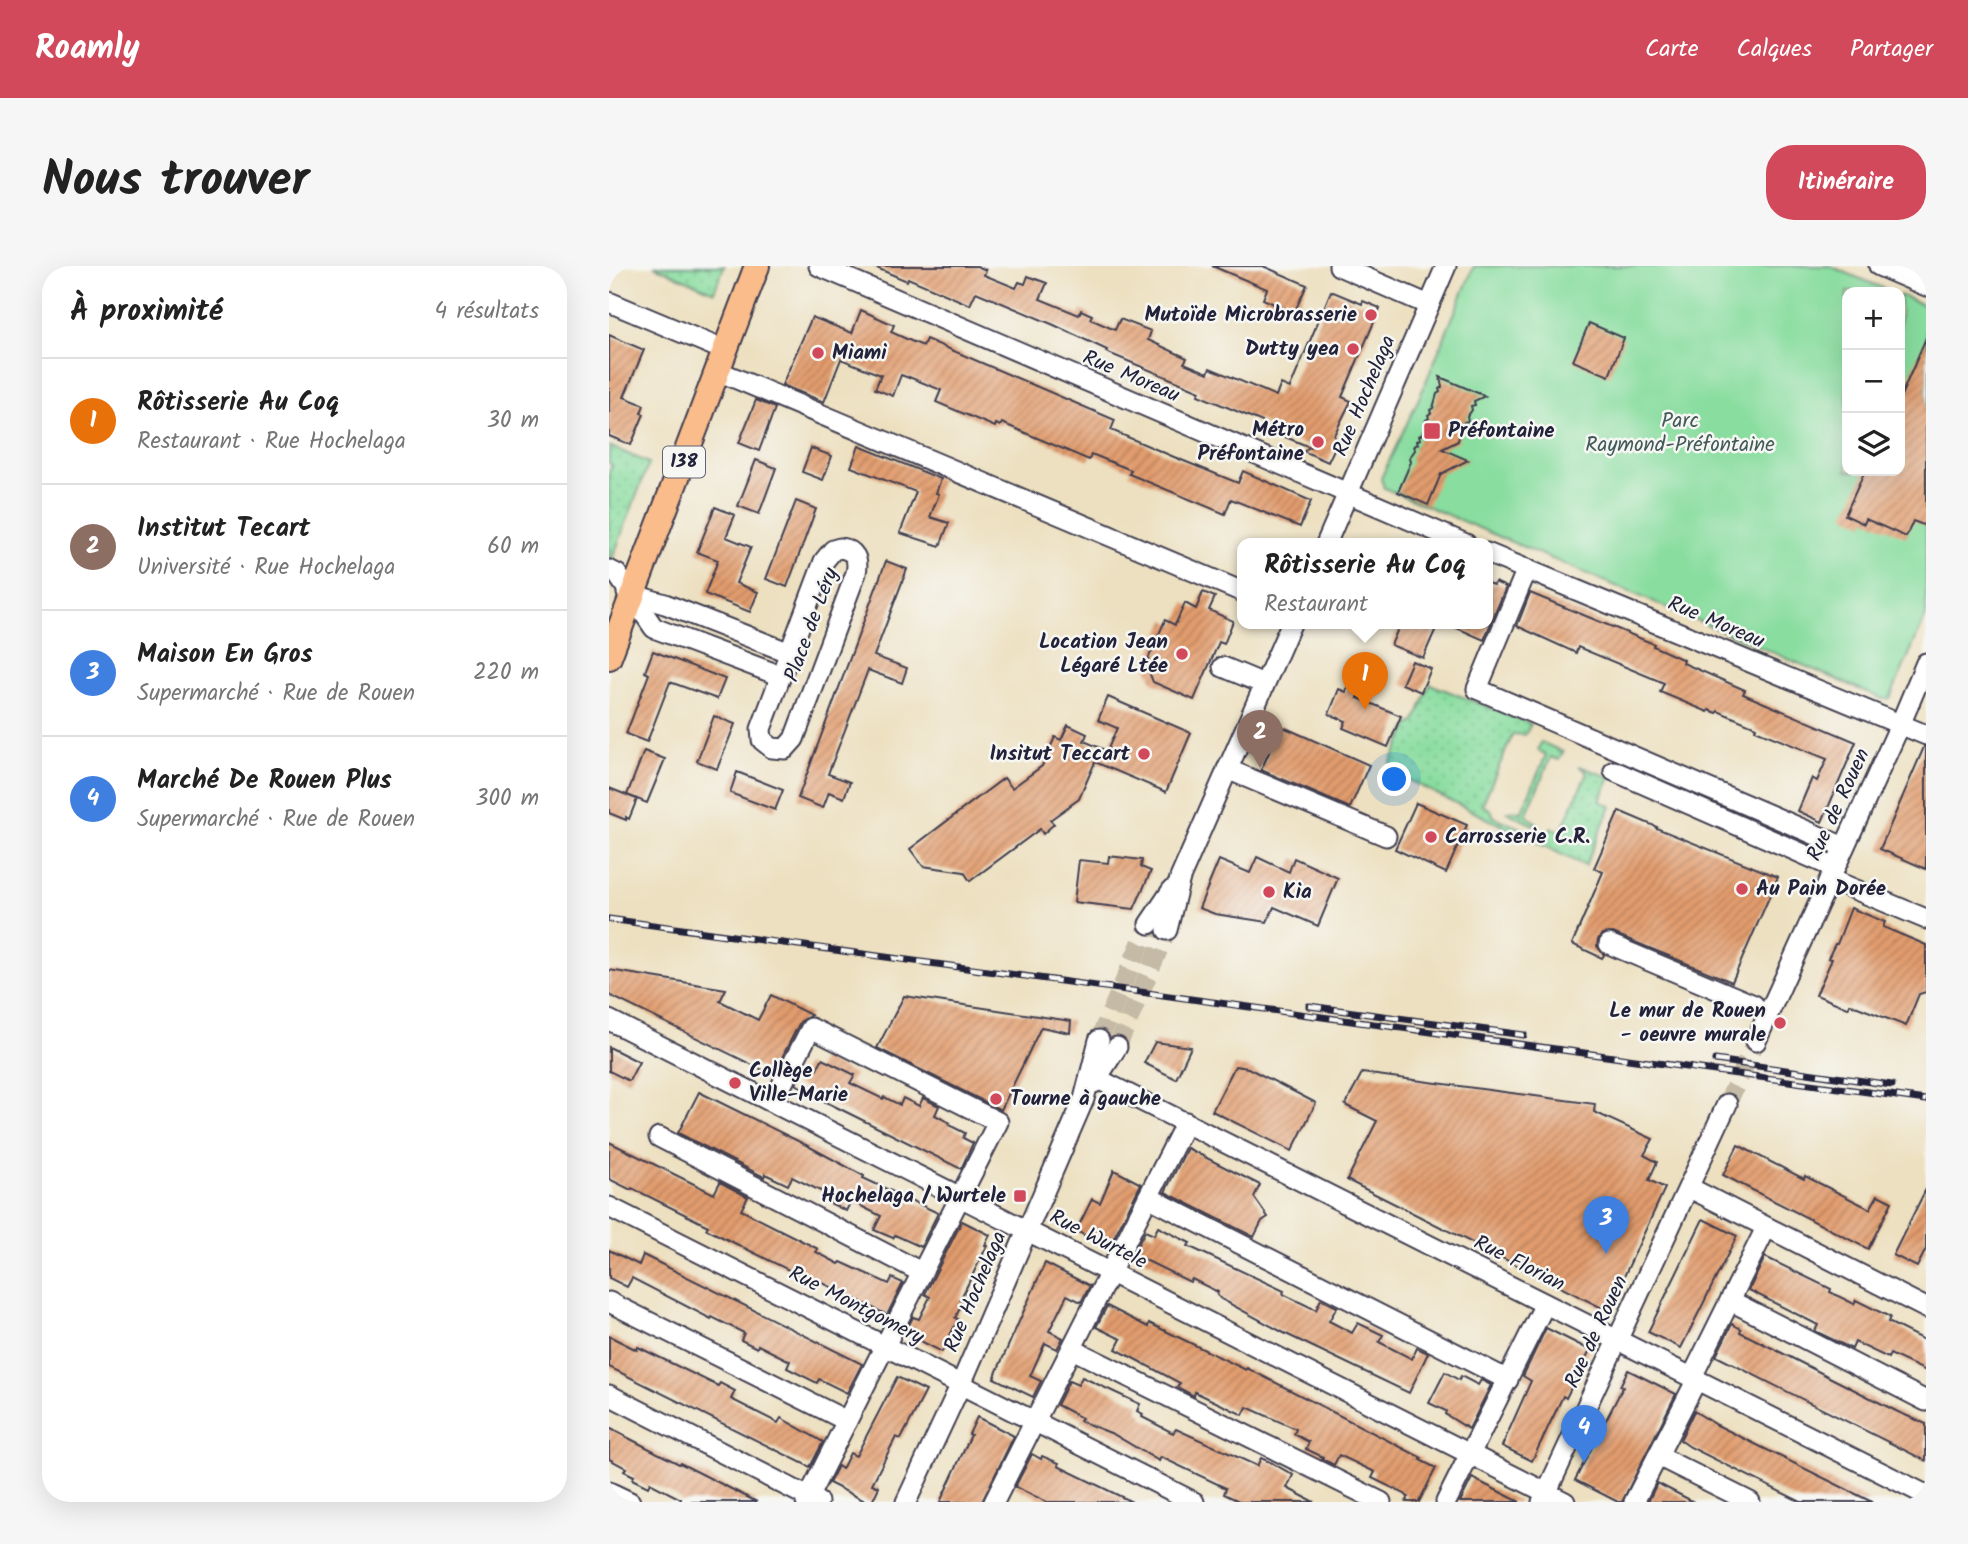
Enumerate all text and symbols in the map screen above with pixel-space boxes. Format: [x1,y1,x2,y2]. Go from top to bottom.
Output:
text: Roamly [35,23,140,76]
text: Carte [1645,30,1699,69]
text: Calques [1737,30,1812,69]
text: Partager [1850,30,1933,69]
text: Nous trouver [42,143,309,221]
button: Itinéraire [1766,145,1926,220]
map controls [1842,287,1905,476]
button: + [1842,287,1905,350]
text: À proximité [70,288,223,336]
text: 4 résultats [435,294,539,330]
place label: Mutoïde Microbrasserie [1145,299,1357,332]
marker: Mutoïde Microbrasserie [1363,307,1379,323]
street label: Rue Hochelaga [1325,330,1405,462]
place label: Dutty yea [1245,333,1339,366]
place label: Miami [832,337,887,370]
marker: Dutty yea [1345,341,1361,357]
street label: Rue Moreau [1077,342,1185,412]
marker: Miami [810,345,826,361]
button: − [1842,350,1905,413]
text: Rôtisserie Au Coq [137,382,339,424]
text: 1 [90,403,96,439]
text: 30 m [487,403,539,439]
park label: Parc Raymond-Préfontaine [1585,405,1775,462]
button: layers [1842,413,1905,476]
place label: Métro Préfontaine [1197,414,1304,471]
place label: Préfontaine [1448,415,1555,448]
marker: Préfontaine [1422,421,1442,441]
text: Restaurant · Rue Hochelaga [137,424,406,460]
marker: Métro Préfontaine [1310,434,1326,450]
road number: 138 [663,446,705,478]
text: Institut Tecart [137,508,310,550]
text: 2 [86,529,100,565]
text: 60 m [487,529,539,565]
popup [1237,538,1493,629]
text: Rôtisserie Au Coq [1264,545,1466,587]
text: Université · Rue Hochelaga [137,550,395,586]
street label: Place de Léry [776,563,848,687]
text: Restaurant [1264,587,1368,623]
street label: Rue Moreau [1662,588,1770,658]
place label: Location Jean Légaré Ltée [1039,626,1168,683]
text: Maison En Gros [137,634,313,676]
marker: Location Jean Légaré Ltée [1174,646,1190,662]
pin: 1 [1342,652,1388,710]
text: 3 [87,655,99,691]
text: 220 m [473,655,539,691]
text: Supermarché · Rue de Rouen [137,676,415,712]
pin: 2 [1237,710,1283,768]
place label: Insitut Teccart [989,738,1131,771]
street label: Rue de Rouen [1798,743,1880,867]
marker: Insitut Teccart [1136,746,1152,762]
text: Marché De Rouen Plus [137,760,392,802]
your location [1377,762,1411,796]
text: 4 [87,781,99,817]
text: 300 m [475,781,539,817]
text: Supermarché · Rue de Rouen [137,802,415,838]
place label: Carrosserie C.R. [1445,821,1590,854]
marker: Carrosserie C.R. [1423,829,1439,845]
place label: Au Pain Dorée [1756,873,1886,906]
place label: Kia [1283,876,1312,909]
marker: Au Pain Dorée [1734,881,1750,897]
marker: Kia [1261,884,1277,900]
place label: Le mur de Rouen - oeuvre murale [1609,995,1766,1052]
marker: Le mur de Rouen - oeuvre murale [1772,1015,1788,1031]
place label: Collège Ville-Marie [749,1055,848,1112]
marker: Collège Ville-Marie [727,1075,743,1091]
place label: Tourne à gauche [1010,1083,1161,1116]
marker: Tourne à gauche [988,1091,1004,1107]
place label: Hochelaga / Wurtele [821,1180,1006,1213]
marker: Hochelaga / Wurtele [1012,1188,1028,1204]
pin: 3 [1583,1196,1629,1254]
street label: Rue Wurtele [1043,1201,1153,1279]
street label: Rue Hochelaga [936,1226,1016,1358]
street label: Rue Florian [1467,1227,1571,1301]
street label: Rue Montgomery [783,1258,930,1354]
street label: Rue de Rouen [1556,1270,1638,1394]
pin: 4 [1561,1405,1607,1463]

